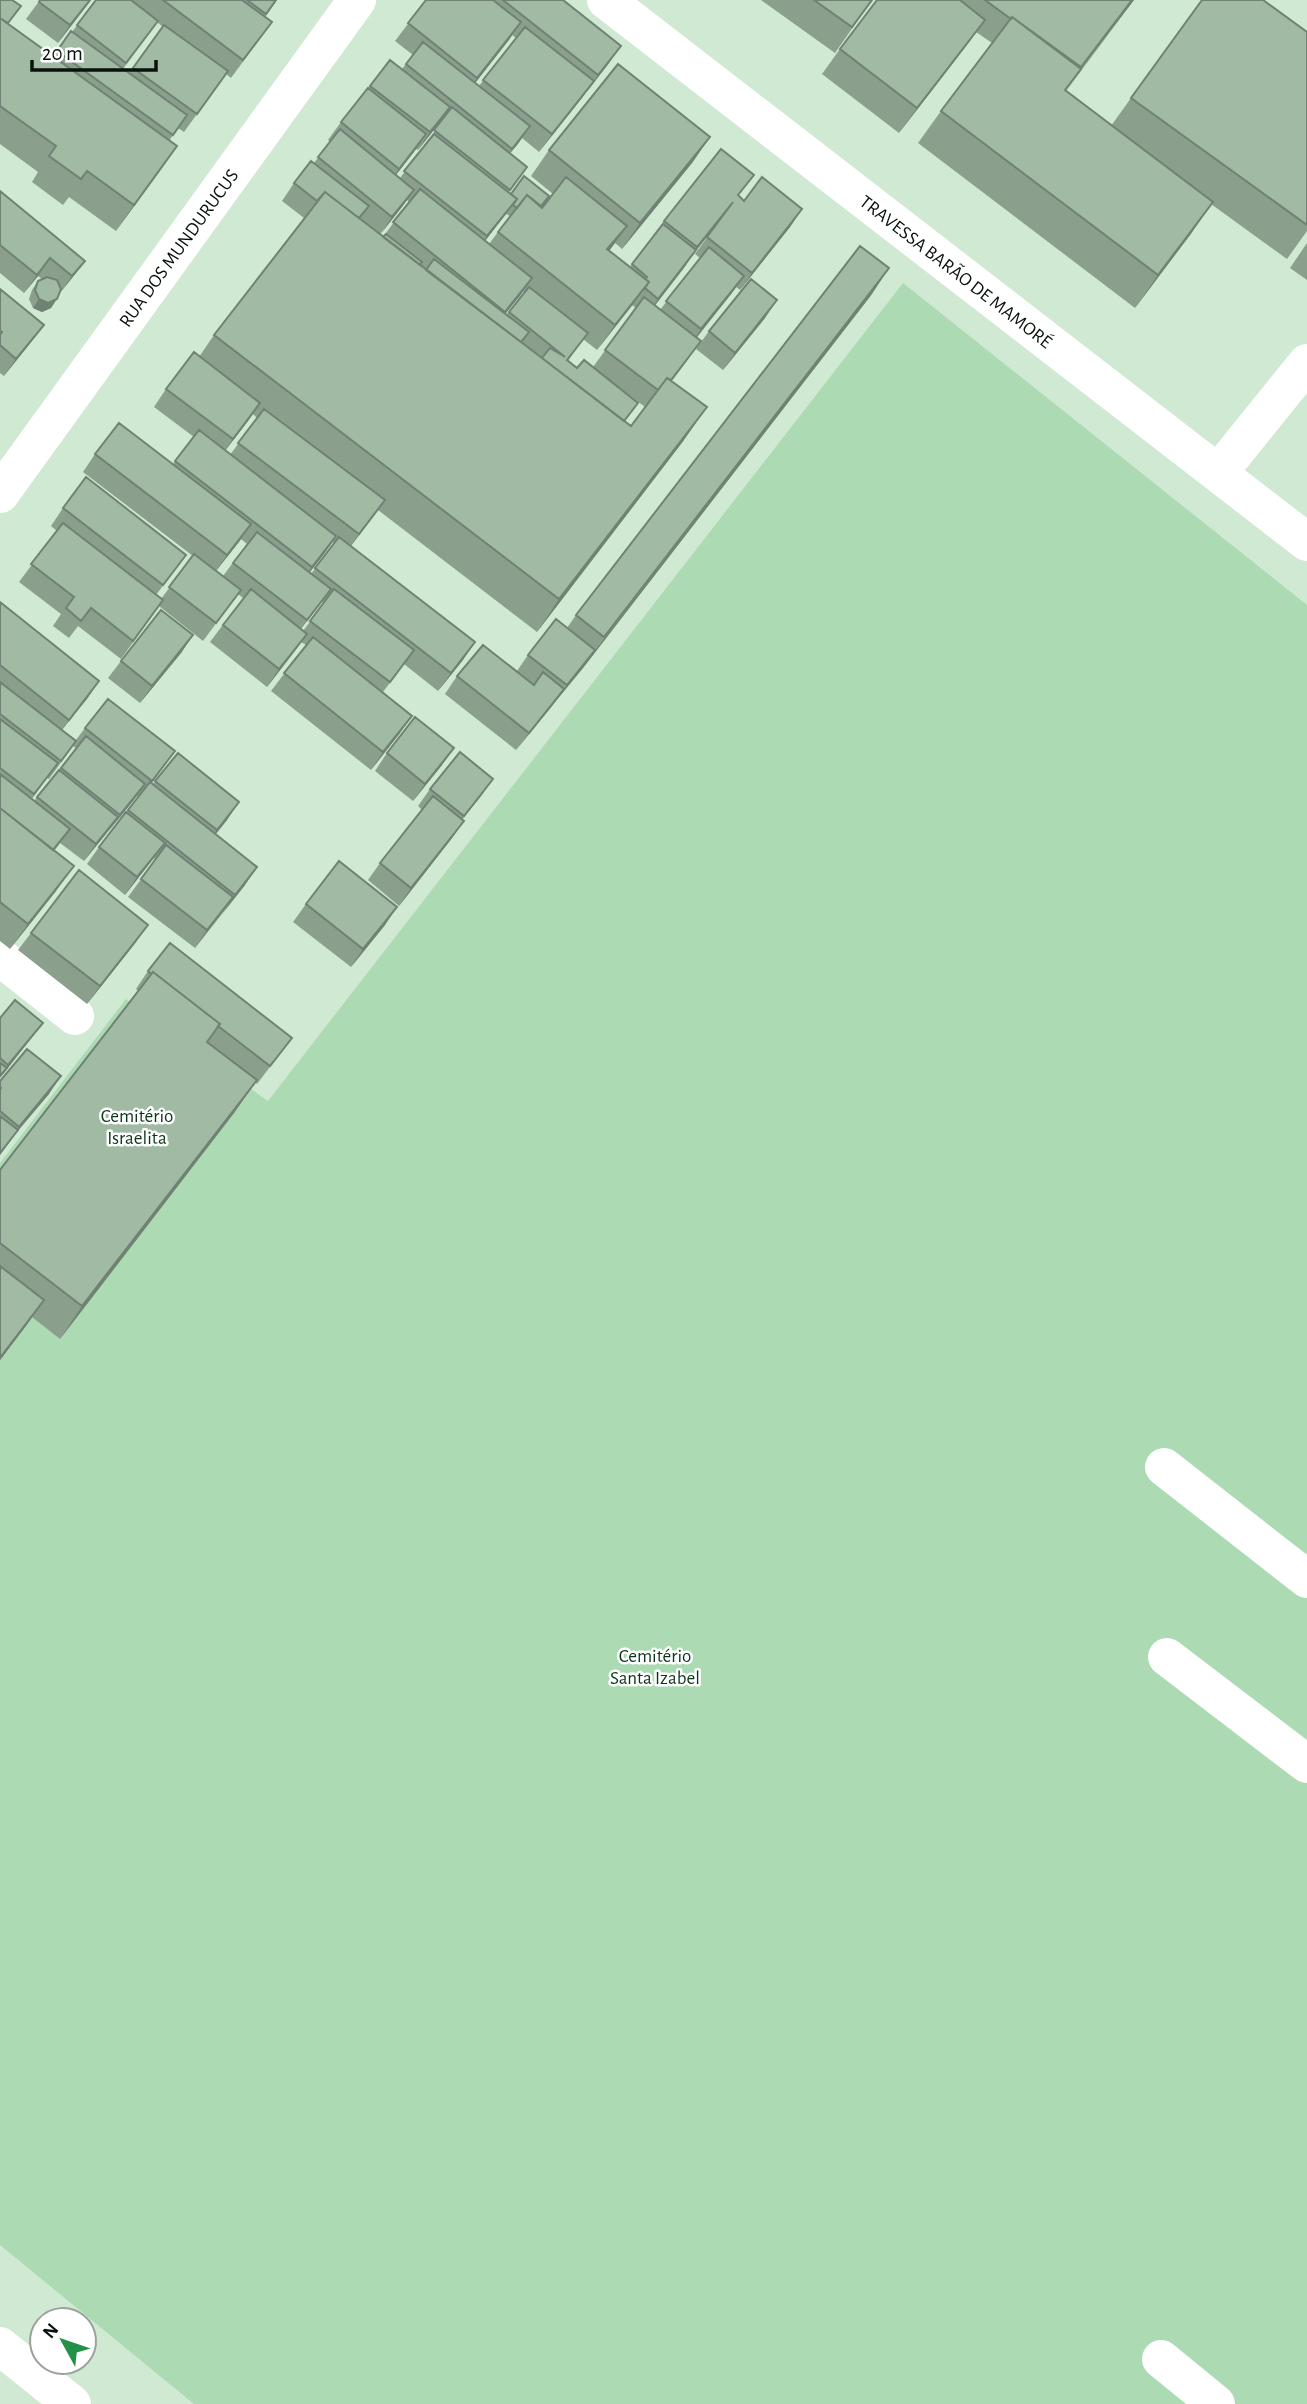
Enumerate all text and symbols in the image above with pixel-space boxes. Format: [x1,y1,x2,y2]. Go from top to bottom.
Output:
scale bar [32,28,156,72]
text: 20 m [42,43,83,64]
street label: RUA DOS MUNDURUCUS [116,166,242,331]
street label: TRAVESSA BARÃO DE MAMORÉ [856,192,1056,352]
park label: Cemitério Israelita [101,1107,173,1148]
park label: Cemitério Santa Izabel [610,1647,700,1688]
north arrow [28,2306,98,2376]
text: N [40,2320,63,2342]

